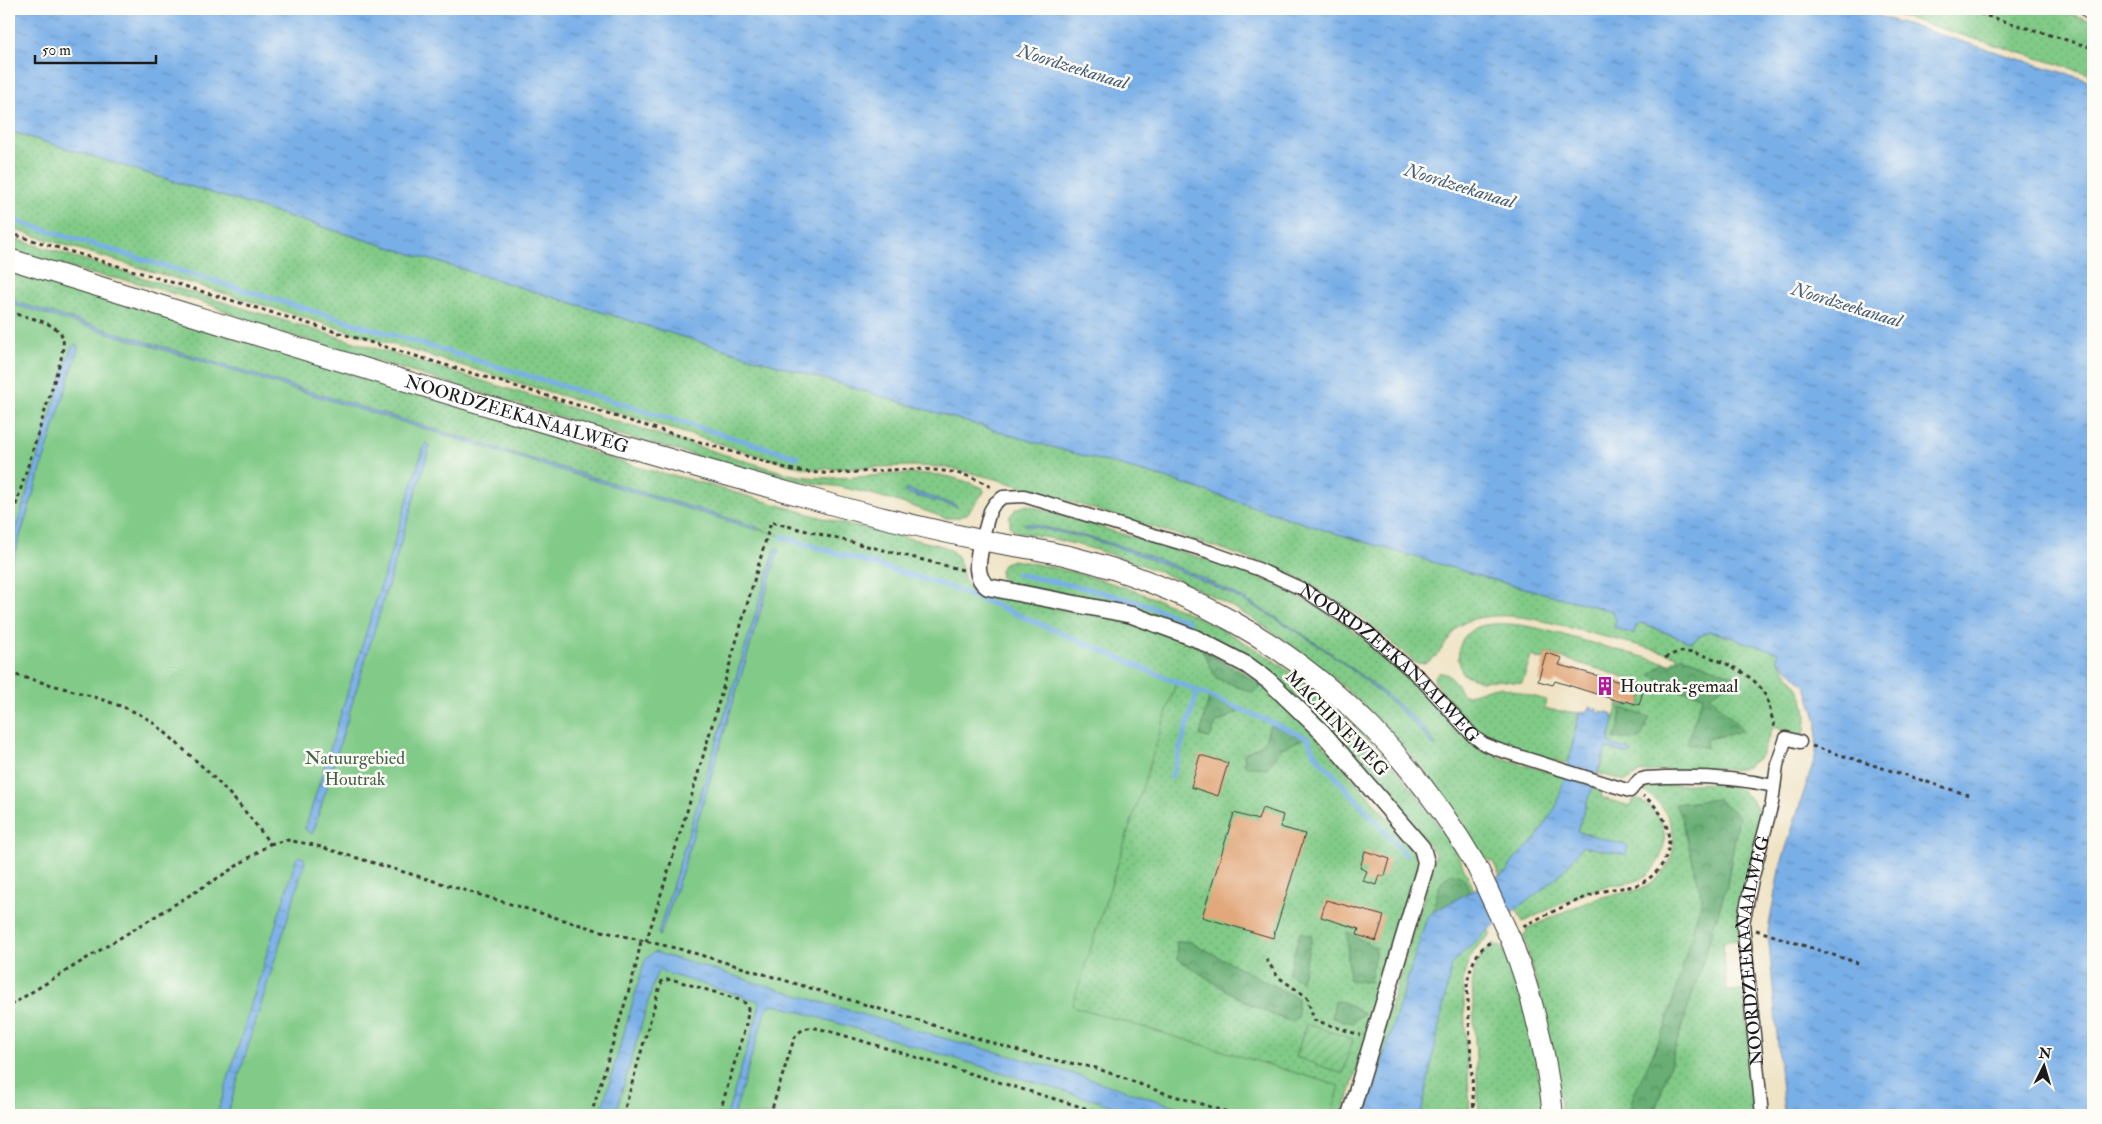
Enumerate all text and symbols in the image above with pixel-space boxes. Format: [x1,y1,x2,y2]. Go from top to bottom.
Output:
scale bar [35,32,156,64]
water label: Noordzeekanaal [1014,39,1132,96]
text: 50 m [42,41,71,60]
water label: Noordzeekanaal [1401,158,1519,215]
water label: Noordzeekanaal [1788,277,1906,334]
street label: NOORDZEEKANAALWEG [402,370,631,459]
street label: NOORDZEEKANAALWEG [1294,579,1484,747]
street label: MACHINEWEG [1280,665,1393,781]
building icon: Houtrak-gemaal [1594,675,1616,697]
place label: Houtrak-gemaal [1620,675,1739,698]
park label: Natuurgebied Houtrak [305,747,405,791]
street label: NOORDZEEKANAALWEG [1731,833,1775,1067]
north arrow [2020,1042,2070,1092]
text: N [2037,1044,2053,1063]

